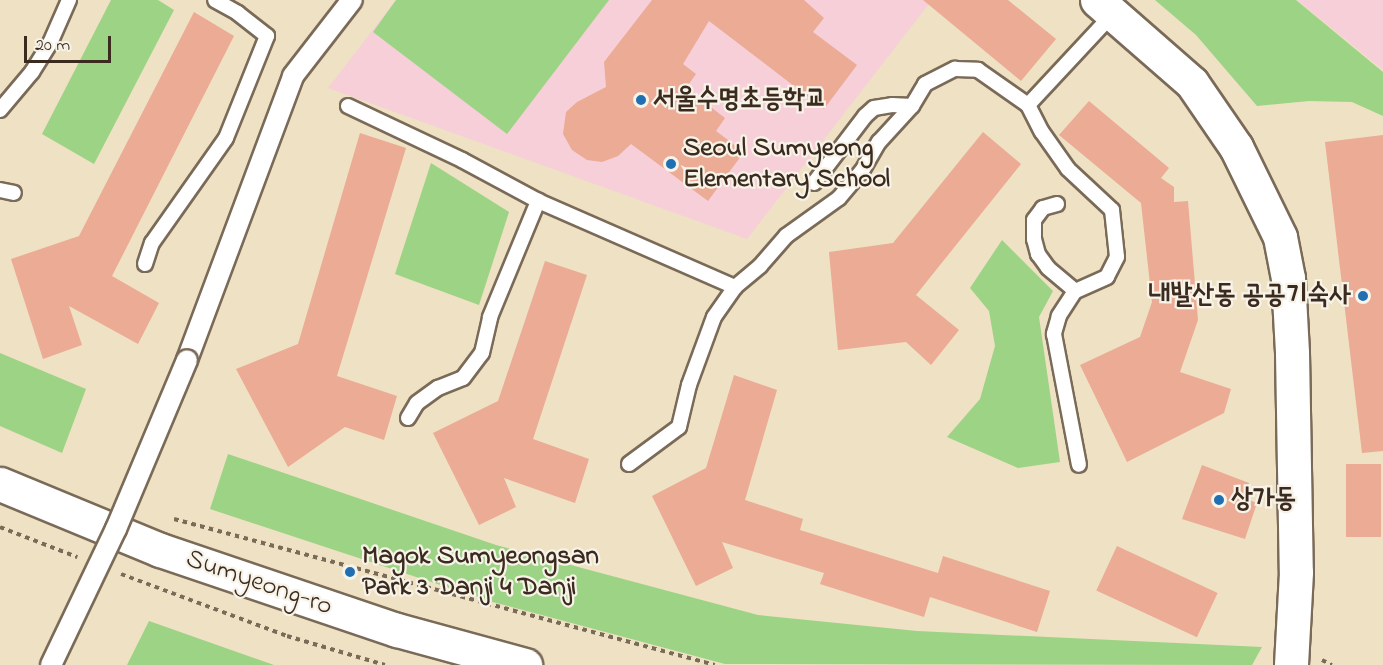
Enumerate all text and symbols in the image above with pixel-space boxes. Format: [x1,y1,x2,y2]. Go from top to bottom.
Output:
scale bar [27,24,114,62]
text: 20 m [35,33,70,59]
place label: 서울수명초등학교 [653,84,827,116]
marker: 서울수명초등학교 [634,93,648,107]
place label: Seoul Sumyeong Elementary School [683,132,890,195]
marker: Seoul Sumyeong Elementary School [664,157,678,171]
place label: 내발산동 공공기숙사 [1149,280,1351,312]
marker: 내발산동 공공기숙사 [1356,289,1370,303]
place label: 상가동 [1231,484,1296,516]
marker: 상가동 [1212,493,1226,507]
place label: Magok Sumyeongsan Park 3 Danji 4 Danji [362,540,599,603]
street label: Sumyeong-ro [181,543,337,623]
marker: Magok Sumyeongsan Park 3 Danji 4 Danji [343,565,357,579]

